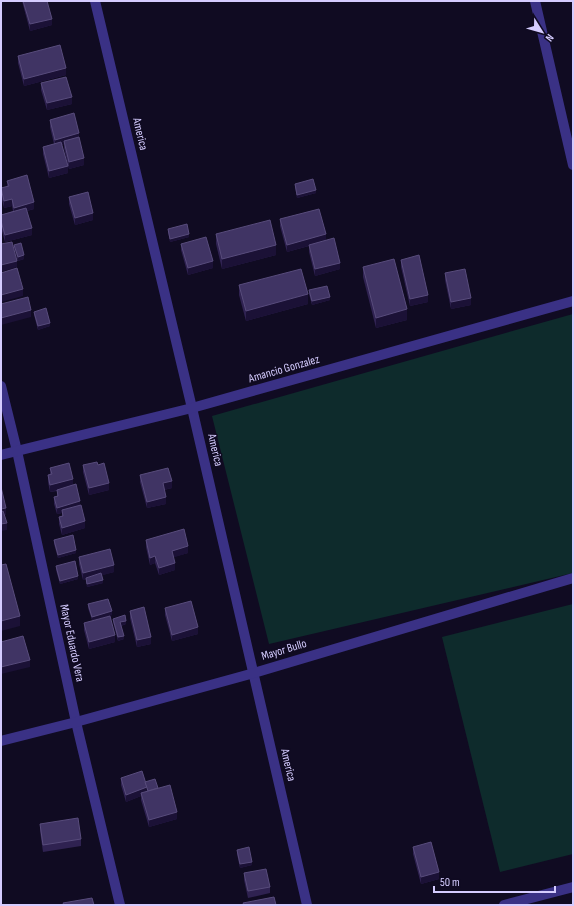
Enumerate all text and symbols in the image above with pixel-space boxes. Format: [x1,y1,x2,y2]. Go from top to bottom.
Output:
north arrow [522,12,562,52]
text: N [543,31,557,44]
street label: America [129,115,151,152]
street label: Amancio Gonzalez [246,352,322,387]
street label: America [204,431,226,468]
street label: Mayor Eduardo Vera [56,603,88,684]
street label: Mayor Bullo [260,636,308,664]
street label: America [277,746,299,783]
scale bar [434,868,555,894]
text: 50 m [440,875,460,890]

